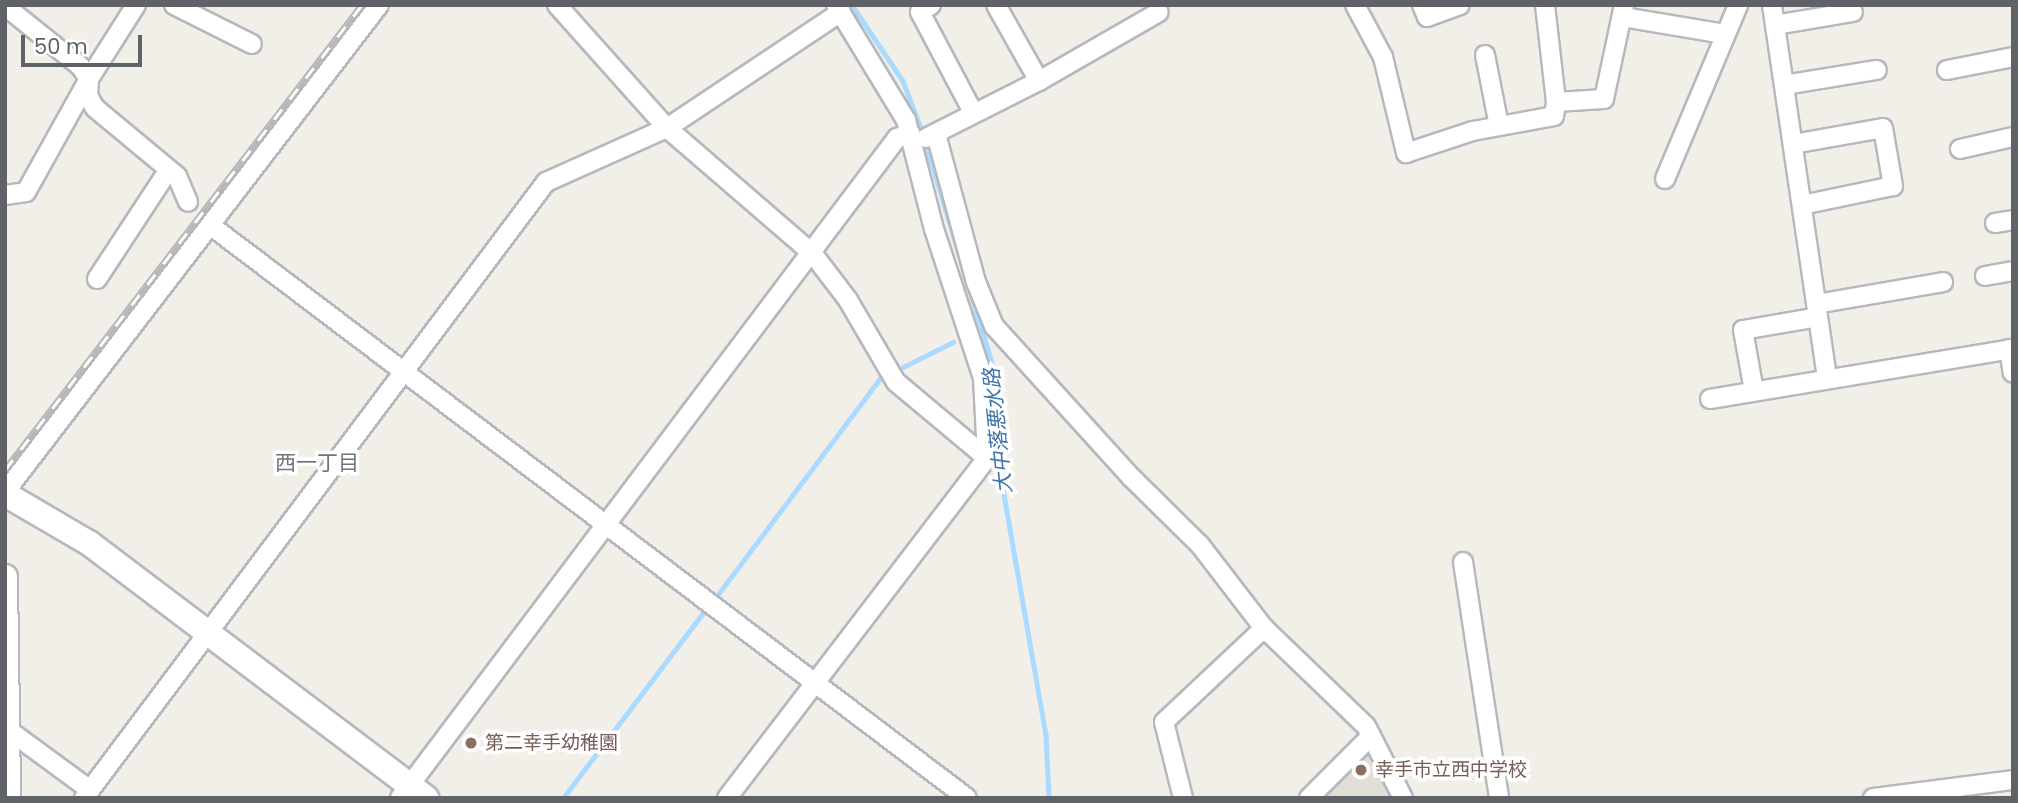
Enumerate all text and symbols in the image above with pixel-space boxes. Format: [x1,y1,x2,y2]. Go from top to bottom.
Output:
scale bar [24,21,145,65]
text: 50 m [34,32,88,61]
water label: 大中落悪水路 [979,367,1017,495]
district label: 西一丁目 [275,450,359,476]
place label: 第二幸手幼稚園 [485,732,618,754]
marker: 第二幸手幼稚園 [463,735,479,751]
place label: 幸手市立西中学校 [1375,759,1527,781]
marker: 幸手市立西中学校 [1353,762,1369,778]

